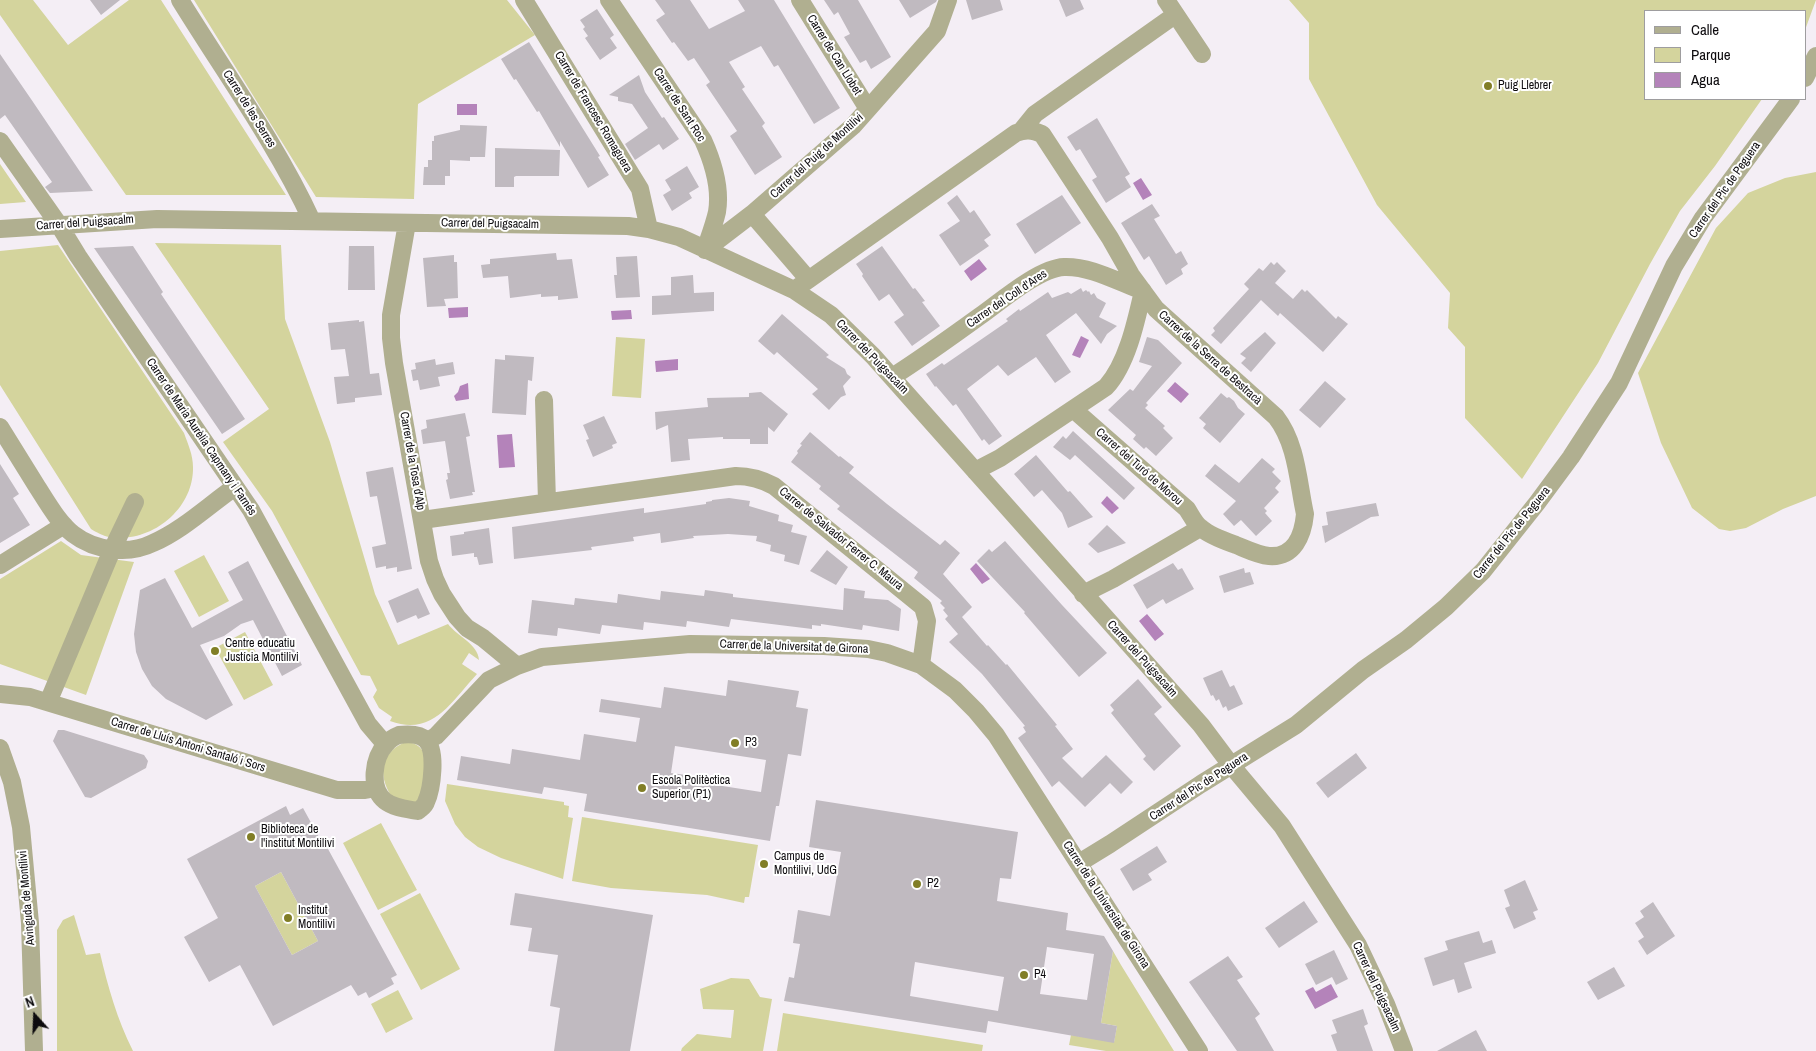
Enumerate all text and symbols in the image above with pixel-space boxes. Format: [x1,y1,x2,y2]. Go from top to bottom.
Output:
legend [1644,10,1806,100]
street label: Carrer de Can Llobet [804,12,864,98]
text: Calle [1691,19,1719,40]
text: Parque [1691,44,1731,65]
street label: Carrer de Francesc Romaguera [551,49,635,175]
street label: Carrer de Sant Roc [650,66,708,144]
street label: Carrer de les Serres [219,68,279,150]
text: Agua [1691,69,1720,90]
place label: Puig Llebrer [1498,79,1552,93]
marker: Puig Llebrer [1482,80,1494,92]
street label: Carrer del Puig de Montilivi [767,110,867,202]
street label: Carrer del Pic de Peguera [1686,139,1764,241]
street label: Carrer del Puigsacalm [36,212,134,234]
street label: Carrer del Puigsacalm [441,216,539,232]
street label: Carrer del Coll d'Ares [964,267,1050,331]
street label: Carrer de la Serra de Bestracà [1155,308,1265,408]
street label: Carrer del Puigsacalm [833,317,911,397]
street label: Carrer de Maria Aurèlia Capmany i Farnés [143,356,259,518]
street label: Carrer de la Tosa d'Alp [396,411,428,511]
street label: Carrer del Turó de Morou [1093,425,1185,509]
street label: Carrer del Pic de Peguera [1470,484,1554,582]
street label: Carrer de Salvador Ferrer C. Maura [776,485,906,593]
street label: Carrer del Puigsacalm [1104,618,1180,700]
place label: Centre educatiu Justícia Montilivi [225,637,299,665]
street label: Carrer de la Universitat de Girona [719,637,869,657]
marker: Centre educatiu Justícia Montilivi [209,645,221,657]
street label: Carrer de Lluís Antoni Santaló i Sors [109,715,267,775]
place label: P3 [745,736,757,750]
marker: P3 [729,737,741,749]
street label: Carrer del Pic de Peguera [1147,750,1251,824]
place label: Escola Politèctica Superior (P1) [652,774,730,802]
marker: Escola Politèctica Superior (P1) [636,782,648,794]
place label: Biblioteca de l'institut Montilivi [261,823,335,851]
marker: Biblioteca de l'institut Montilivi [245,831,257,843]
street label: Carrer de la Universitat de Girona [1059,839,1153,971]
street label: Avinguda de Montilivi [16,850,38,946]
place label: Campus de Montilivi, UdG [774,850,837,878]
marker: Campus de Montilivi, UdG [758,858,770,870]
place label: P2 [927,877,939,891]
marker: P2 [911,878,923,890]
place label: Institut Montilivi [298,904,335,932]
marker: Institut Montilivi [282,912,294,924]
street label: Carrer del Puigsacalm [1349,940,1403,1034]
place label: P4 [1034,968,1046,982]
marker: P4 [1018,969,1030,981]
north arrow [10,991,60,1041]
text: N [23,992,37,1012]

